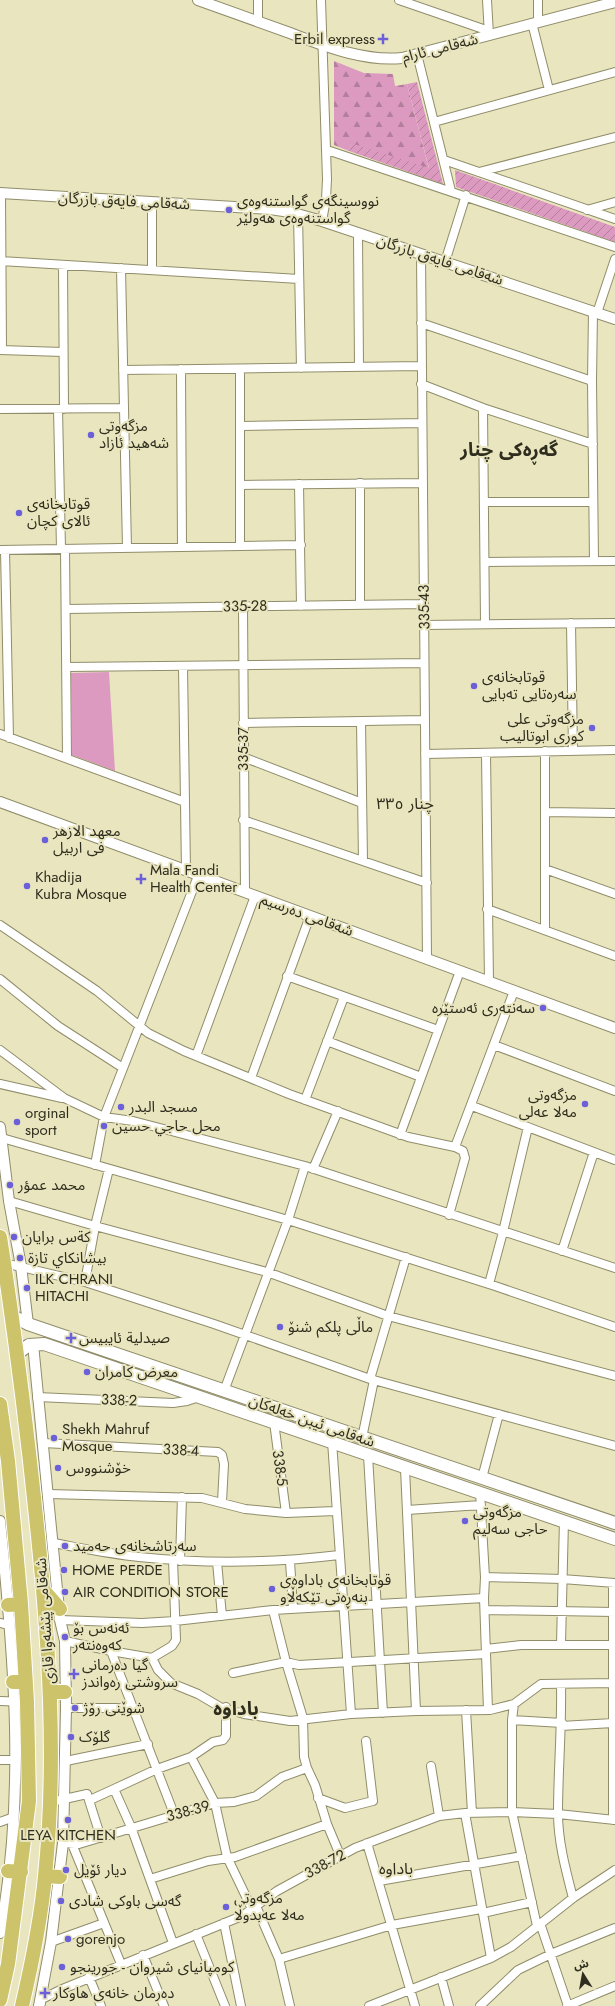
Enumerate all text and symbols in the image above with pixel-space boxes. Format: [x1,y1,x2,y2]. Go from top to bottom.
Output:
place label: Erbil express [294,28,375,50]
street label: شەقامی ئارام [400,28,481,68]
marker: Erbil express [378,34,388,44]
street label: شەقامی فایەق بازرگان [57,187,191,215]
place label: نووسینگەی گواستنەوەی گواستنەوەی هەولێر [236,190,379,229]
marker: نووسینگەی گواستنەوەی گواستنەوەی هەولێر [224,205,234,215]
street label: شەقامی فایەق بازرگان [374,229,506,291]
place label: مزگەوتی شەهید ئازاد [99,415,169,454]
marker: مزگەوتی شەهید ئازاد [86,430,96,440]
district label: گەڕەکی چنار [459,436,558,465]
place label: قوتابخانەی ئالای کچان [27,493,91,532]
marker: قوتابخانەی ئالای کچان [14,508,24,518]
street label: 335-43 [413,584,435,630]
street label: 335-28 [222,595,268,617]
place label: قوتابخانەی سەرەتایی تەبایی [482,666,577,705]
marker: قوتابخانەی سەرەتایی تەبایی [469,681,479,691]
place label: مزگەوتی علی کوری ابوتالیب [500,708,585,747]
marker: مزگەوتی علی کوری ابوتالیب [587,723,597,733]
street label: 335-37 [232,727,254,771]
district label: چنار ٣٣٥ [376,792,434,815]
place label: معهد الازهر فی اربیل [52,820,121,859]
marker: معهد الازهر فی اربیل [40,835,50,845]
place label: Mala Fandi Health Center [150,859,238,898]
place label: Khadija Kubra Mosque [35,866,127,905]
marker: Mala Fandi Health Center [135,873,147,885]
marker: Khadija Kubra Mosque [22,881,32,891]
street label: شەقامی دەرسیم [257,888,357,942]
place label: سەنتەری ئەستێرە [432,997,535,1019]
marker: سەنتەری ئەستێرە [538,1003,548,1013]
place label: مزگەوتی مەلا عەلی [519,1084,577,1123]
place label: مسجد البدر [128,1096,198,1118]
marker: مزگەوتی مەلا عەلی [580,1099,590,1109]
place label: orginal sport [25,1102,69,1141]
marker: مسجد البدر [116,1102,126,1112]
place label: محل حاجي حسین [112,1115,221,1137]
marker: orginal sport [12,1117,22,1127]
marker: محل حاجي حسین [99,1121,109,1131]
place label: محمد عمؤر [17,1174,85,1196]
marker: محمد عمؤر [5,1180,15,1190]
place label: كةس برايان [22,1226,91,1248]
marker: كةس برايان [9,1232,19,1242]
place label: بيشانكاي تازة [28,1247,107,1269]
marker: بيشانكاي تازة [15,1253,25,1263]
place label: ILK CHRANI HITACHI [35,1268,113,1307]
marker: ILK CHRANI HITACHI [22,1283,32,1293]
place label: ماڵی پلکم شنۆ [288,1316,373,1338]
marker: ماڵی پلکم شنۆ [275,1322,285,1332]
place label: صيدلية ئايبيس [79,1327,170,1349]
marker: صيدلية ئايبيس [66,1333,76,1343]
place label: معرض کامران [95,1361,178,1383]
marker: معرض کامران [82,1367,92,1377]
street label: 338-2 [100,1388,138,1412]
street label: شەقامی ئیبن خەلەکان [246,1389,378,1453]
place label: Shekh Mahruf Mosque [62,1418,150,1457]
marker: Shekh Mahruf Mosque [49,1433,59,1443]
street label: 338-4 [162,1438,200,1462]
street label: 338-5 [267,1449,293,1487]
place label: خۆشنووس [66,1457,131,1479]
marker: خۆشنووس [53,1463,63,1473]
place label: مزگەوتی حاجی سەلیم [473,1501,548,1540]
marker: مزگەوتی حاجی سەلیم [460,1516,470,1526]
place label: سەرتاشخانەی حەمید [73,1535,197,1557]
marker: سەرتاشخانەی حەمید [60,1541,70,1551]
street label: شەقامی پێشەوا قازی [30,1557,60,1685]
place label: HOME PERDE [72,1559,163,1581]
marker: HOME PERDE [59,1565,69,1575]
place label: قوتابخانەی باداوەی بنەڕەتی تێکەڵاو [280,1569,391,1609]
place label: AIR CONDITION STORE [73,1581,229,1603]
marker: قوتابخانەی باداوەی بنەڕەتی تێکەڵاو [267,1584,277,1594]
marker: AIR CONDITION STORE [60,1587,70,1597]
place label: ئەنەس بۆ کەوەنتەر [72,1617,129,1656]
marker: ئەنەس بۆ کەوەنتەر [60,1632,70,1642]
place label: گیا دەرمانی سروشتی رەواندز [81,1654,178,1693]
marker: گیا دەرمانی سروشتی رەواندز [69,1669,79,1679]
district label: باداوە [213,1695,259,1722]
place label: شوێنی رۆژ [82,1697,145,1719]
marker: شوێنی رۆژ [70,1703,80,1713]
place label: گلۆک [79,1726,111,1748]
marker: گلۆک [66,1732,76,1742]
street label: 338-39 [164,1795,212,1827]
marker: LEYA KITCHEN [63,1815,73,1825]
place label: LEYA KITCHEN [20,1824,116,1846]
street label: 338-72 [300,1844,350,1884]
district label: باداوە [379,1857,413,1880]
place label: دیار ئۆیل [74,1859,127,1881]
marker: دیار ئۆیل [61,1865,71,1875]
place label: مزگەوتی مەلا عەبدوڵا [234,1887,305,1926]
place label: گەسی باوکی شادی [69,1890,182,1912]
marker: گەسی باوکی شادی [56,1896,66,1906]
marker: مزگەوتی مەلا عەبدوڵا [221,1902,231,1912]
place label: gorenjo [76,1928,125,1950]
marker: gorenjo [63,1934,73,1944]
north arrow [563,1954,603,1994]
text: ش [572,1955,590,1973]
place label: كومپانیای شیروان - جورینجو [70,1956,235,1978]
marker: كومپانیای شیروان - جورینجو [57,1962,67,1972]
place label: دەرمان خانەی هاوکار [52,1982,174,2004]
marker: دەرمان خانەی هاوکار [40,1988,50,1998]

